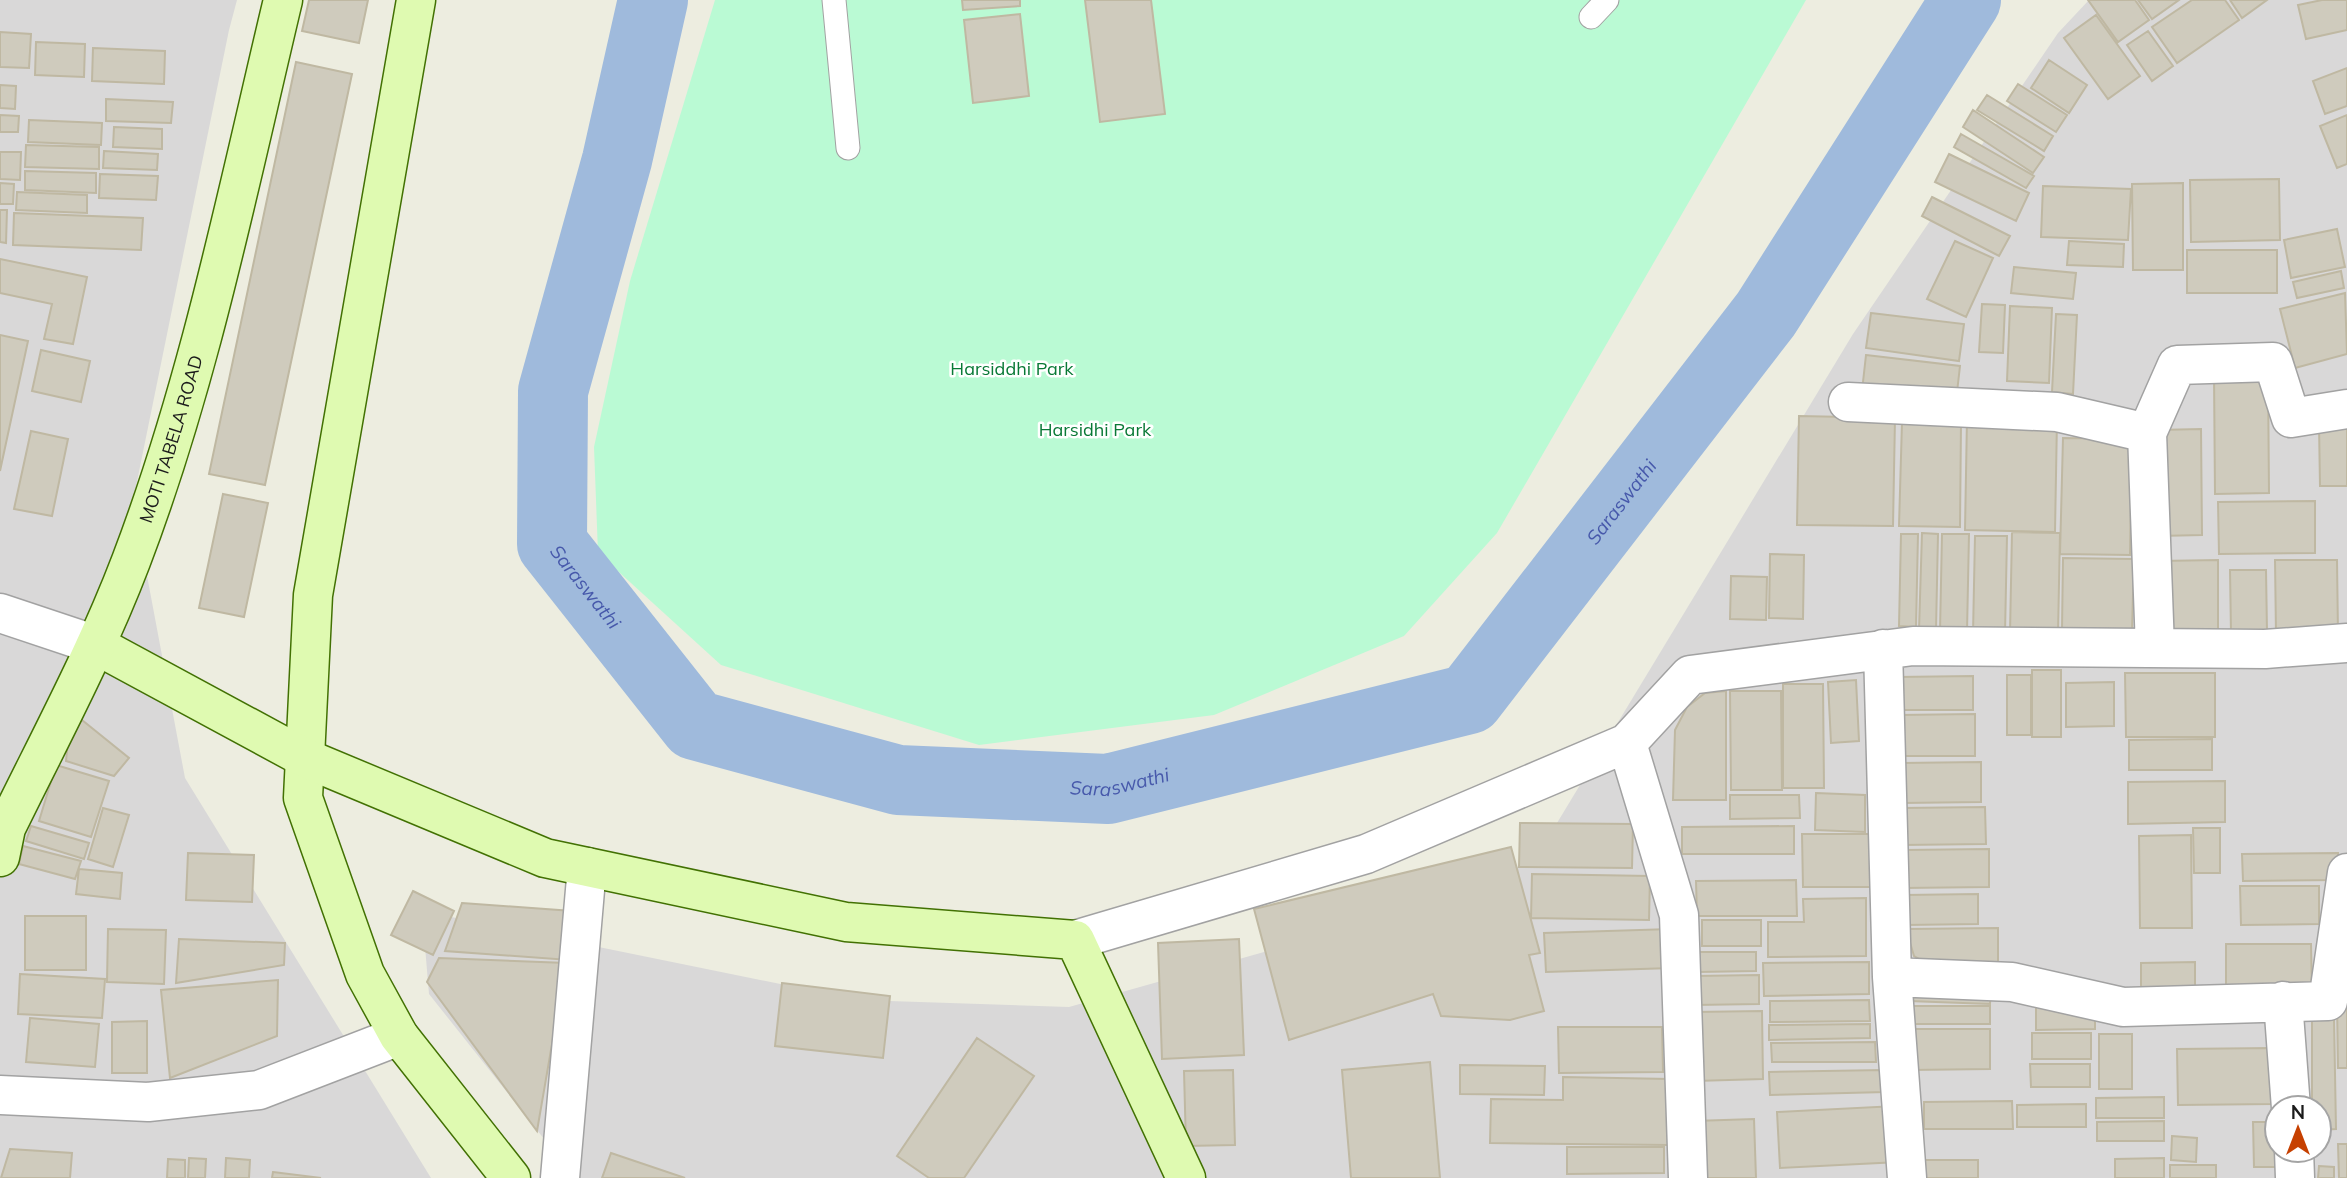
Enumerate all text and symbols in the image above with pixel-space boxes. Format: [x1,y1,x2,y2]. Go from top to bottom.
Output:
street label: MOTI TABELA ROAD [134,353,208,526]
park label: Harsiddhi Park [950,357,1074,380]
park label: Harsidhi Park [1039,418,1152,441]
water label: Saraswathi [1581,454,1662,549]
water label: Saraswathi [545,540,627,634]
water label: Saraswathi [1069,762,1172,801]
north arrow [2263,1094,2333,1164]
text: N [2291,1100,2305,1124]

